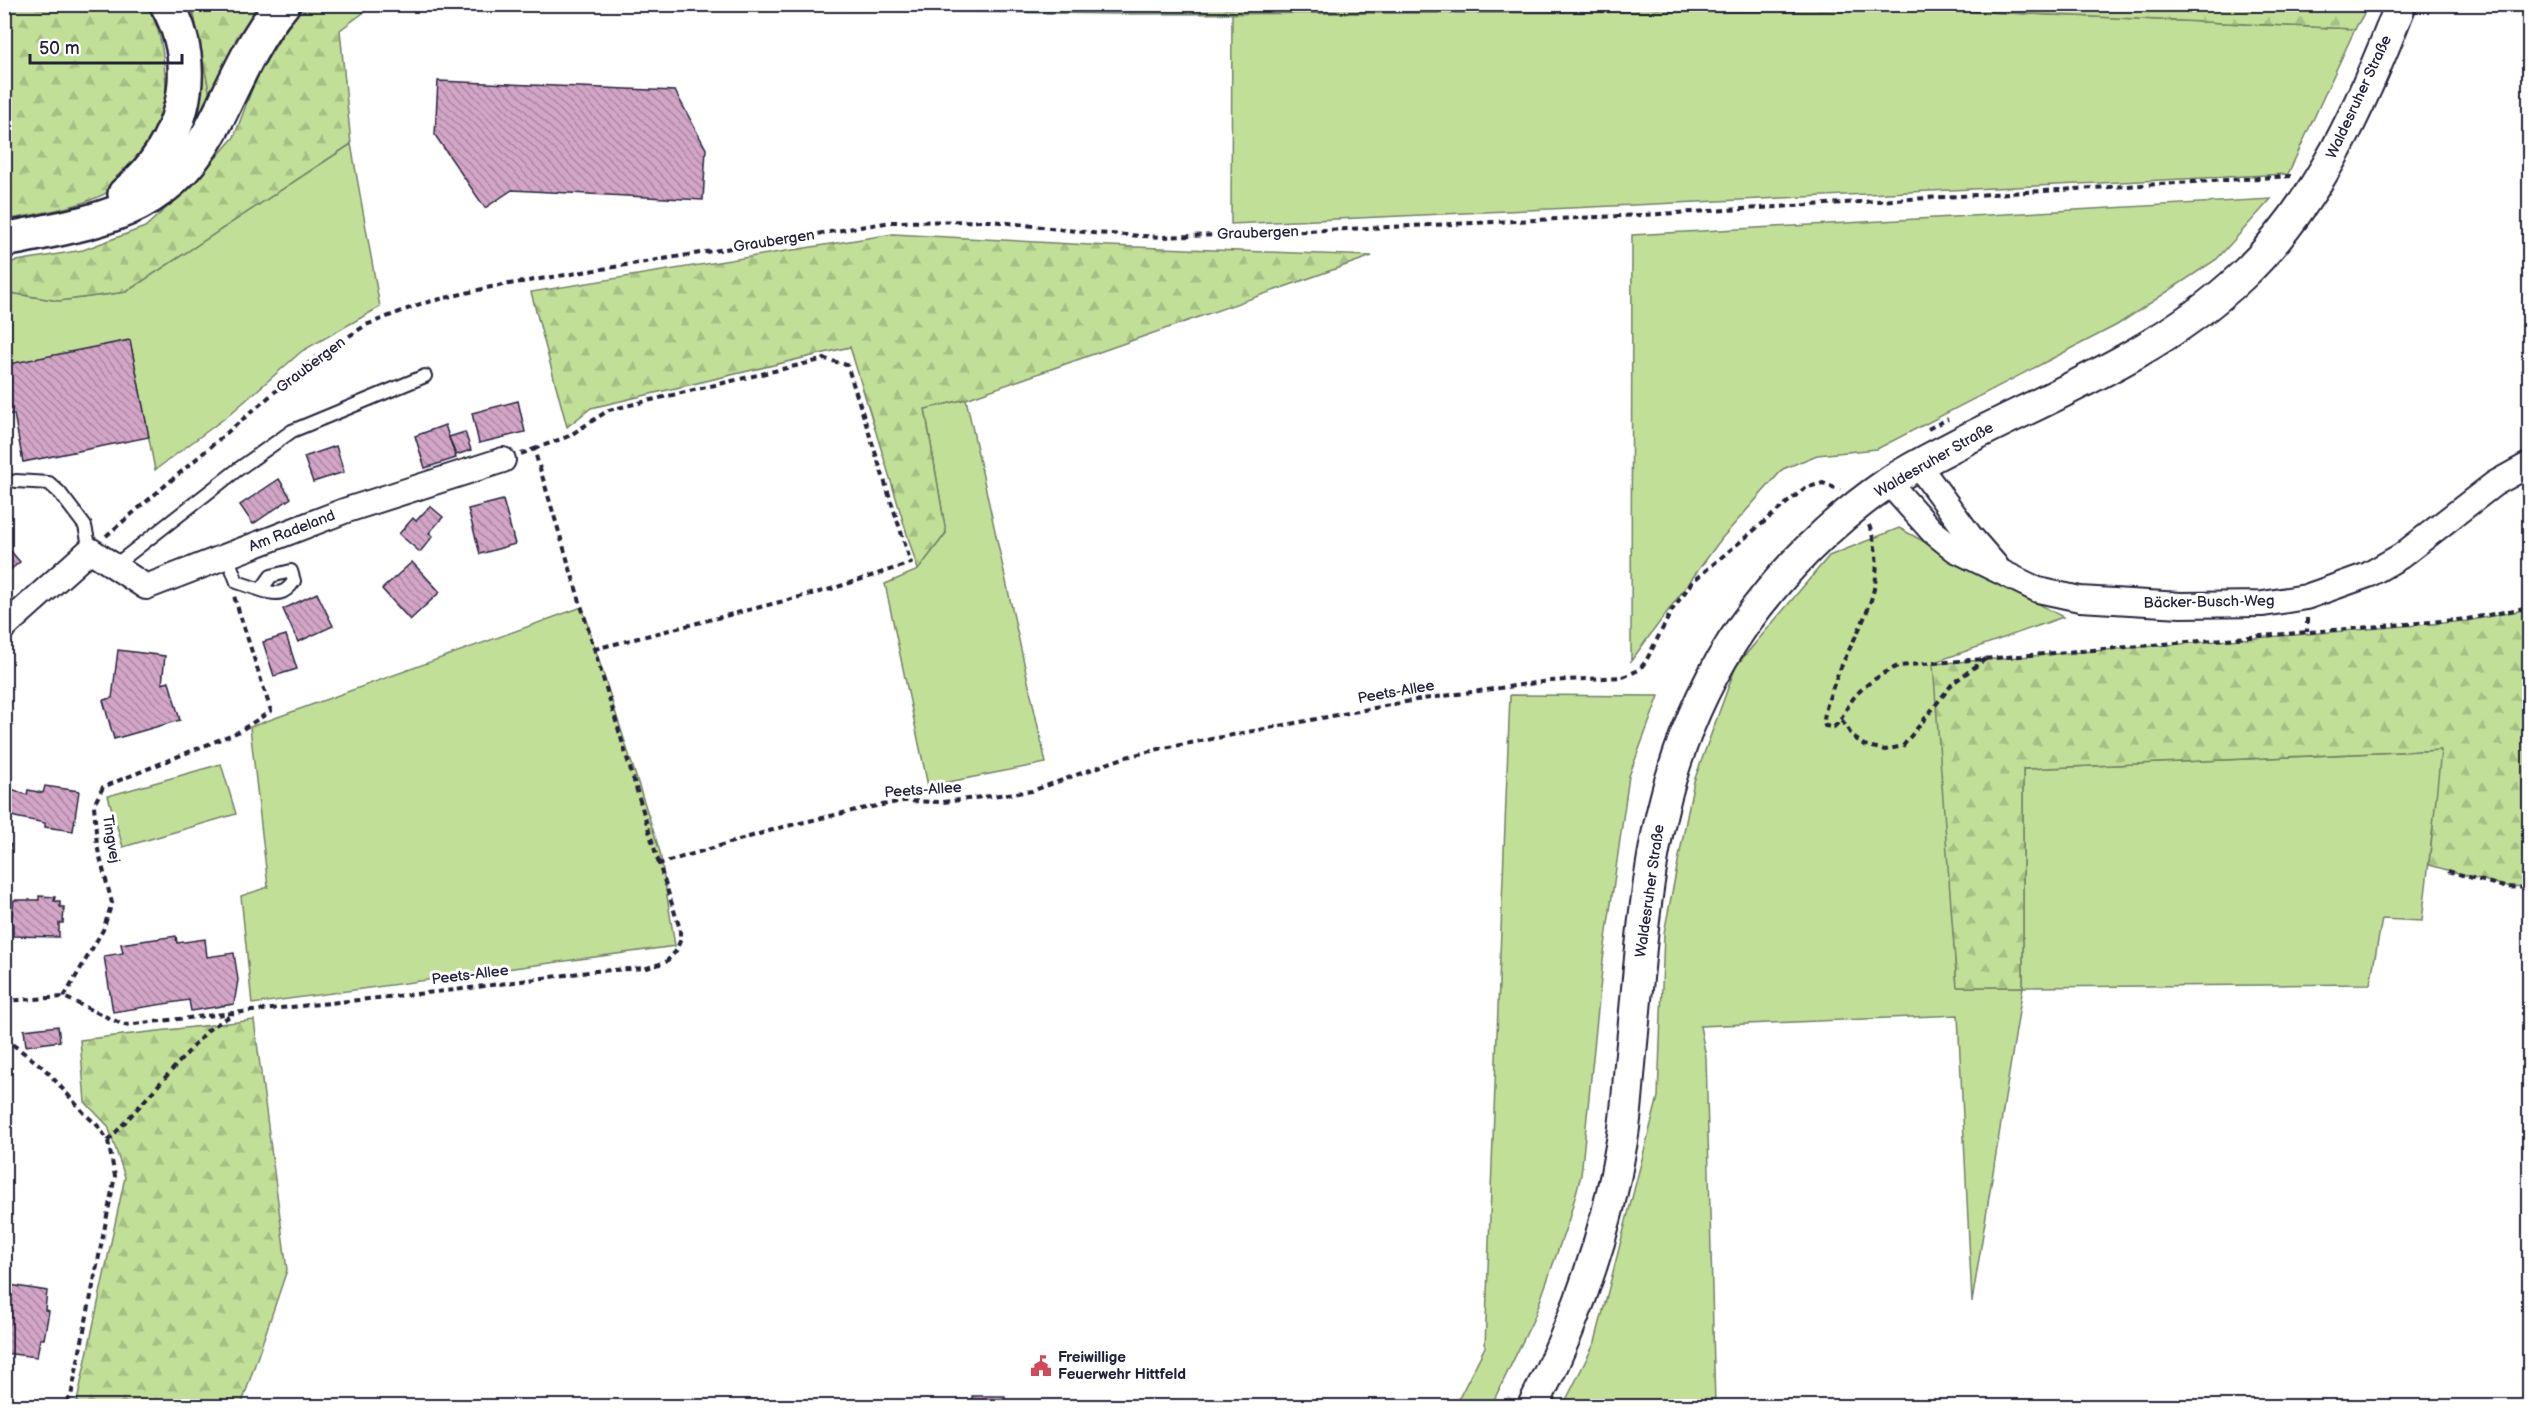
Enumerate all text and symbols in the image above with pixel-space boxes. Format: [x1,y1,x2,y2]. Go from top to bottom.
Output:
scale bar [30,27,182,65]
street label: Waldesruher Straße [2322,32,2396,162]
text: 50 m [39,38,80,59]
street label: Graubergen [1217,222,1299,244]
street label: Graubergen [732,225,816,257]
street label: Graubergen [273,333,349,397]
street label: Waldesruher Straße [1871,418,1997,502]
street label: Am Radeland [246,506,338,556]
street label: Bäcker-Busch-Weg [2143,591,2275,613]
street label: Peets-Allee [1356,676,1436,708]
street label: Peets-Allee [884,778,962,802]
street label: Tingvej [98,814,124,864]
street label: Waldesruher Straße [1631,823,1669,959]
street label: Peets-Allee [430,961,510,989]
place label: Freiwillige Feuerwehr Hittfeld [1058,1348,1186,1384]
public building icon: Freiwillige Feuerwehr Hittfeld [1029,1354,1053,1378]

